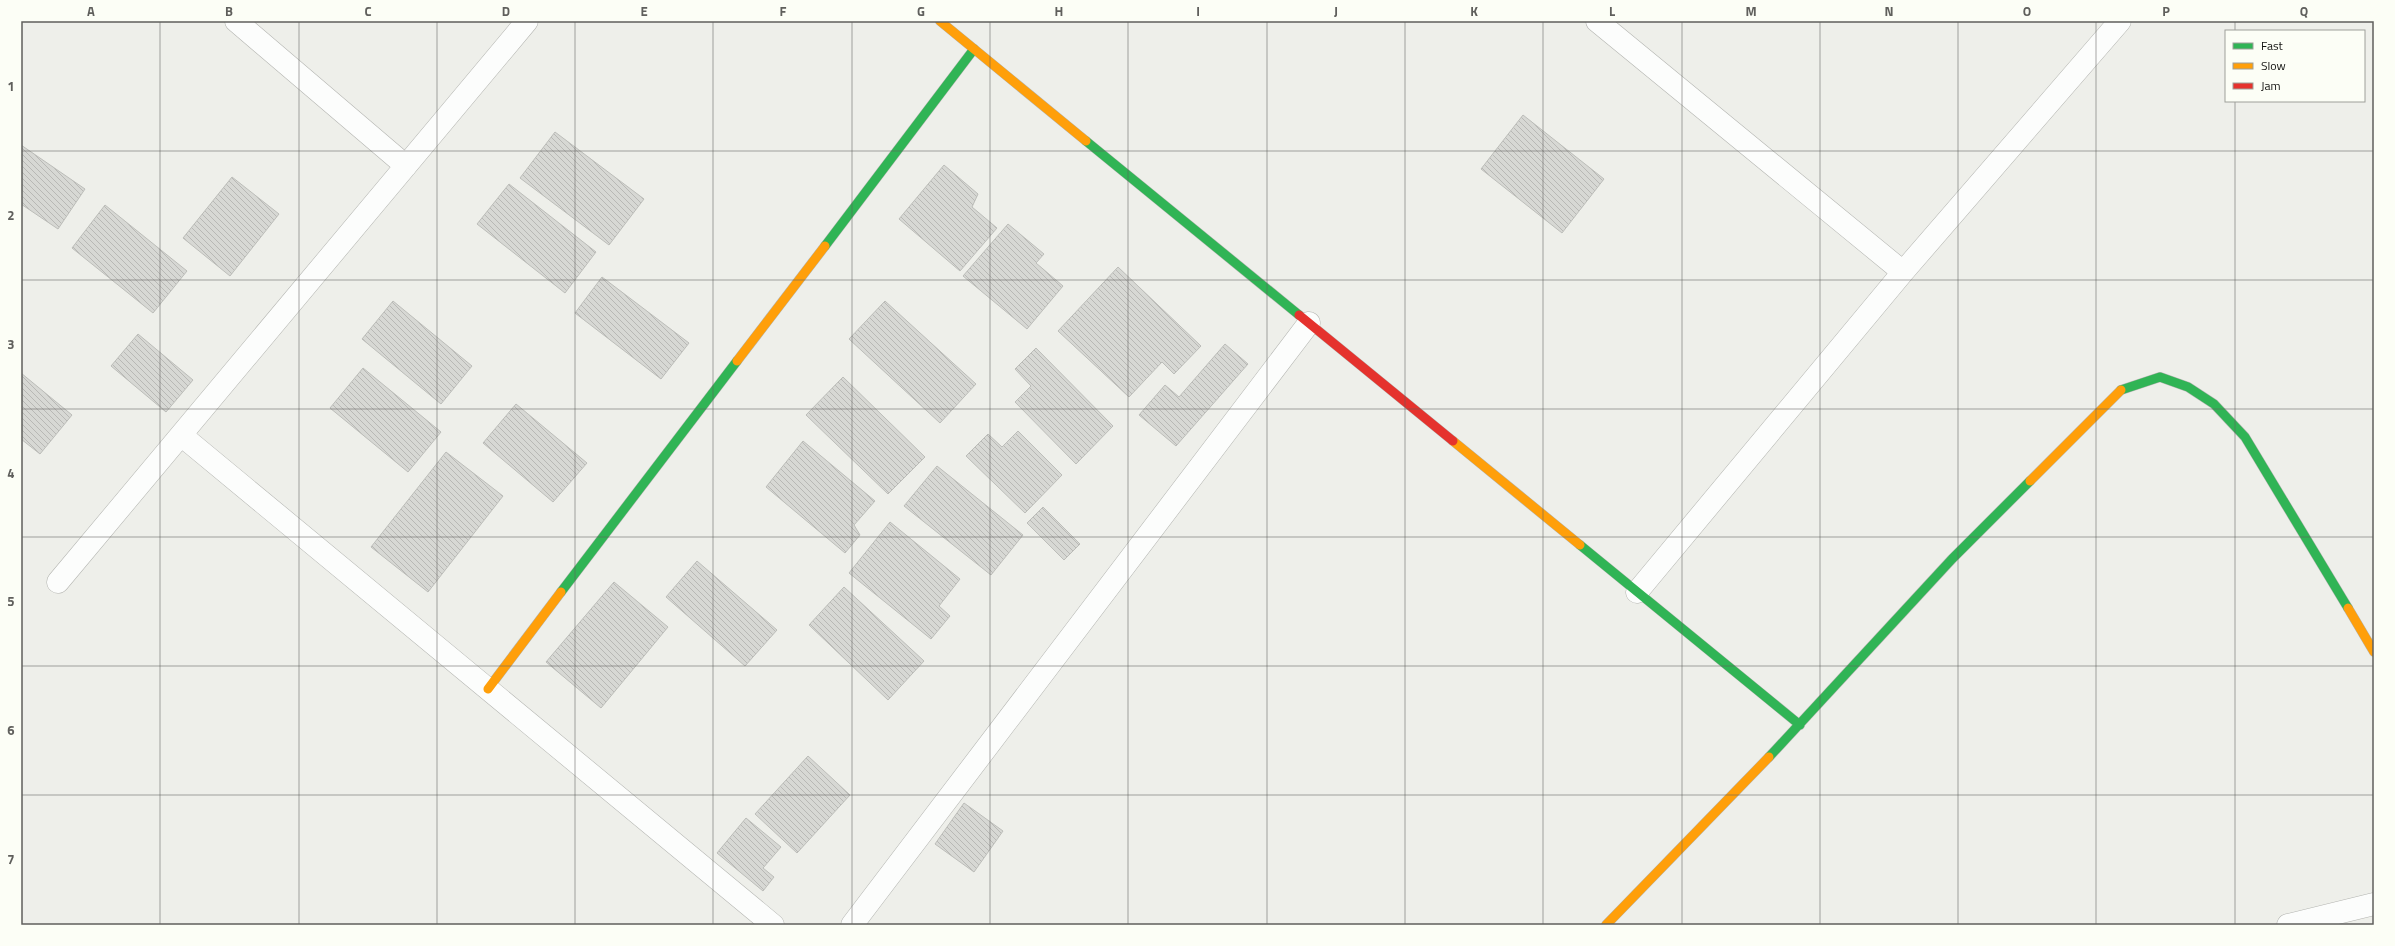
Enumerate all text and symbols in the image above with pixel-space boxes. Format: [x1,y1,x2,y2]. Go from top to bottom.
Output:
text: A [87,1,95,21]
text: B [225,1,233,21]
text: C [364,1,372,21]
text: D [502,1,510,21]
text: E [640,1,648,21]
text: F [780,1,787,21]
text: G [917,1,925,21]
text: H [1055,1,1063,21]
text: I [1196,1,1200,21]
text: J [1334,1,1338,21]
text: K [1470,1,1478,21]
text: L [1609,1,1615,21]
text: M [1745,1,1757,21]
text: N [1884,1,1894,21]
text: O [2023,1,2031,21]
text: P [2162,1,2170,21]
text: Q [2300,1,2308,21]
legend [2225,30,2365,102]
text: Fast [2261,36,2284,55]
text: Slow [2261,56,2286,75]
text: 1 [7,76,15,96]
text: Jam [2261,76,2281,95]
text: 2 [7,205,15,225]
text: 3 [7,334,15,354]
text: 4 [7,463,15,483]
text: 5 [7,591,15,611]
text: 6 [7,720,15,740]
text: 7 [7,849,15,869]

